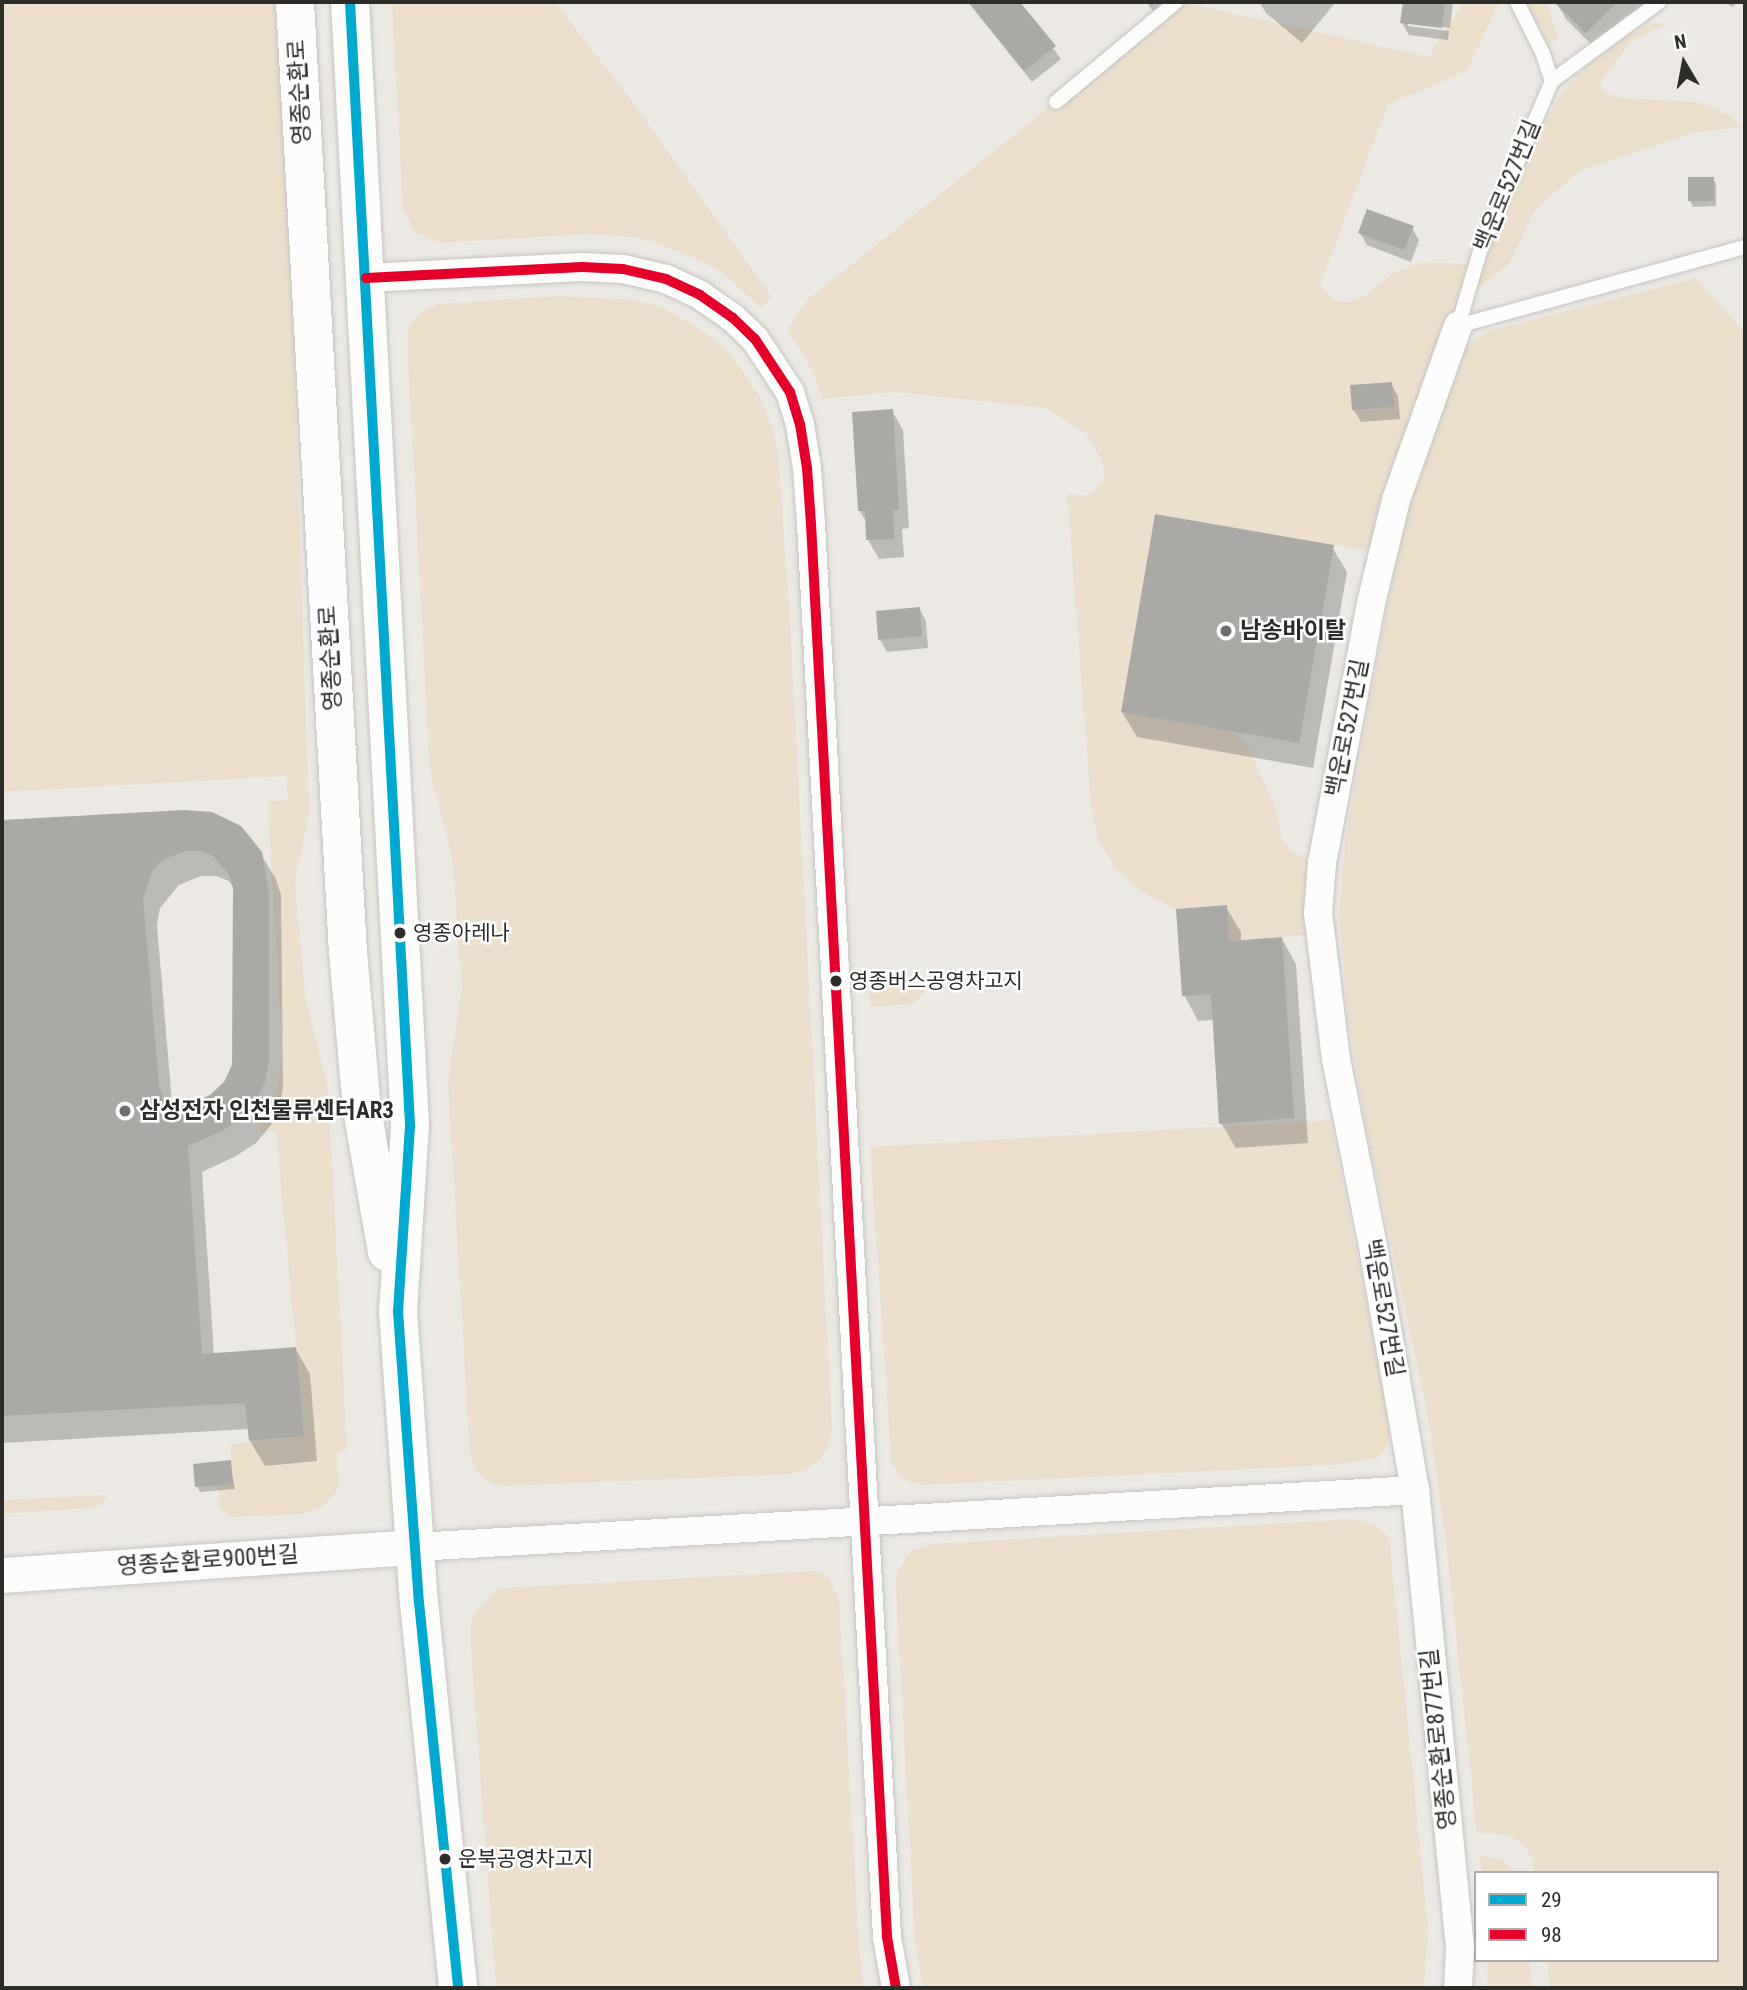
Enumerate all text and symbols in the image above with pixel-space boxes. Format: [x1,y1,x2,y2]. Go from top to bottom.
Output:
north arrow [1649,28,1719,98]
text: N [1673,29,1688,54]
street label: 영종순환로 [283,38,317,146]
street label: 백운로527번길 [1469,116,1547,256]
street label: 영종순환로 [314,604,348,712]
place label: 남송바이탈 [1240,617,1346,645]
marker: 남송바이탈 [1218,623,1234,639]
street label: 백운로527번길 [1321,657,1375,799]
place label: 영종아레나 [413,920,510,946]
marker: 영종아레나 [393,926,407,940]
place label: 영종버스공영차고지 [849,968,1023,994]
marker: 영종버스공영차고지 [829,974,843,988]
place label: 삼성전자 인천물류센터AR3 [139,1097,394,1125]
marker: 삼성전자 인천물류센터AR3 [117,1103,133,1119]
street label: 백운로527번길 [1357,1237,1409,1379]
street label: 영종순환로900번길 [116,1541,300,1581]
street label: 영종순환로877번길 [1416,1647,1462,1831]
place label: 운북공영차고지 [458,1846,593,1872]
marker: 운북공영차고지 [438,1852,452,1866]
legend [1474,1871,1719,1962]
text: 29 [1541,1888,1562,1912]
text: 98 [1541,1923,1562,1947]

